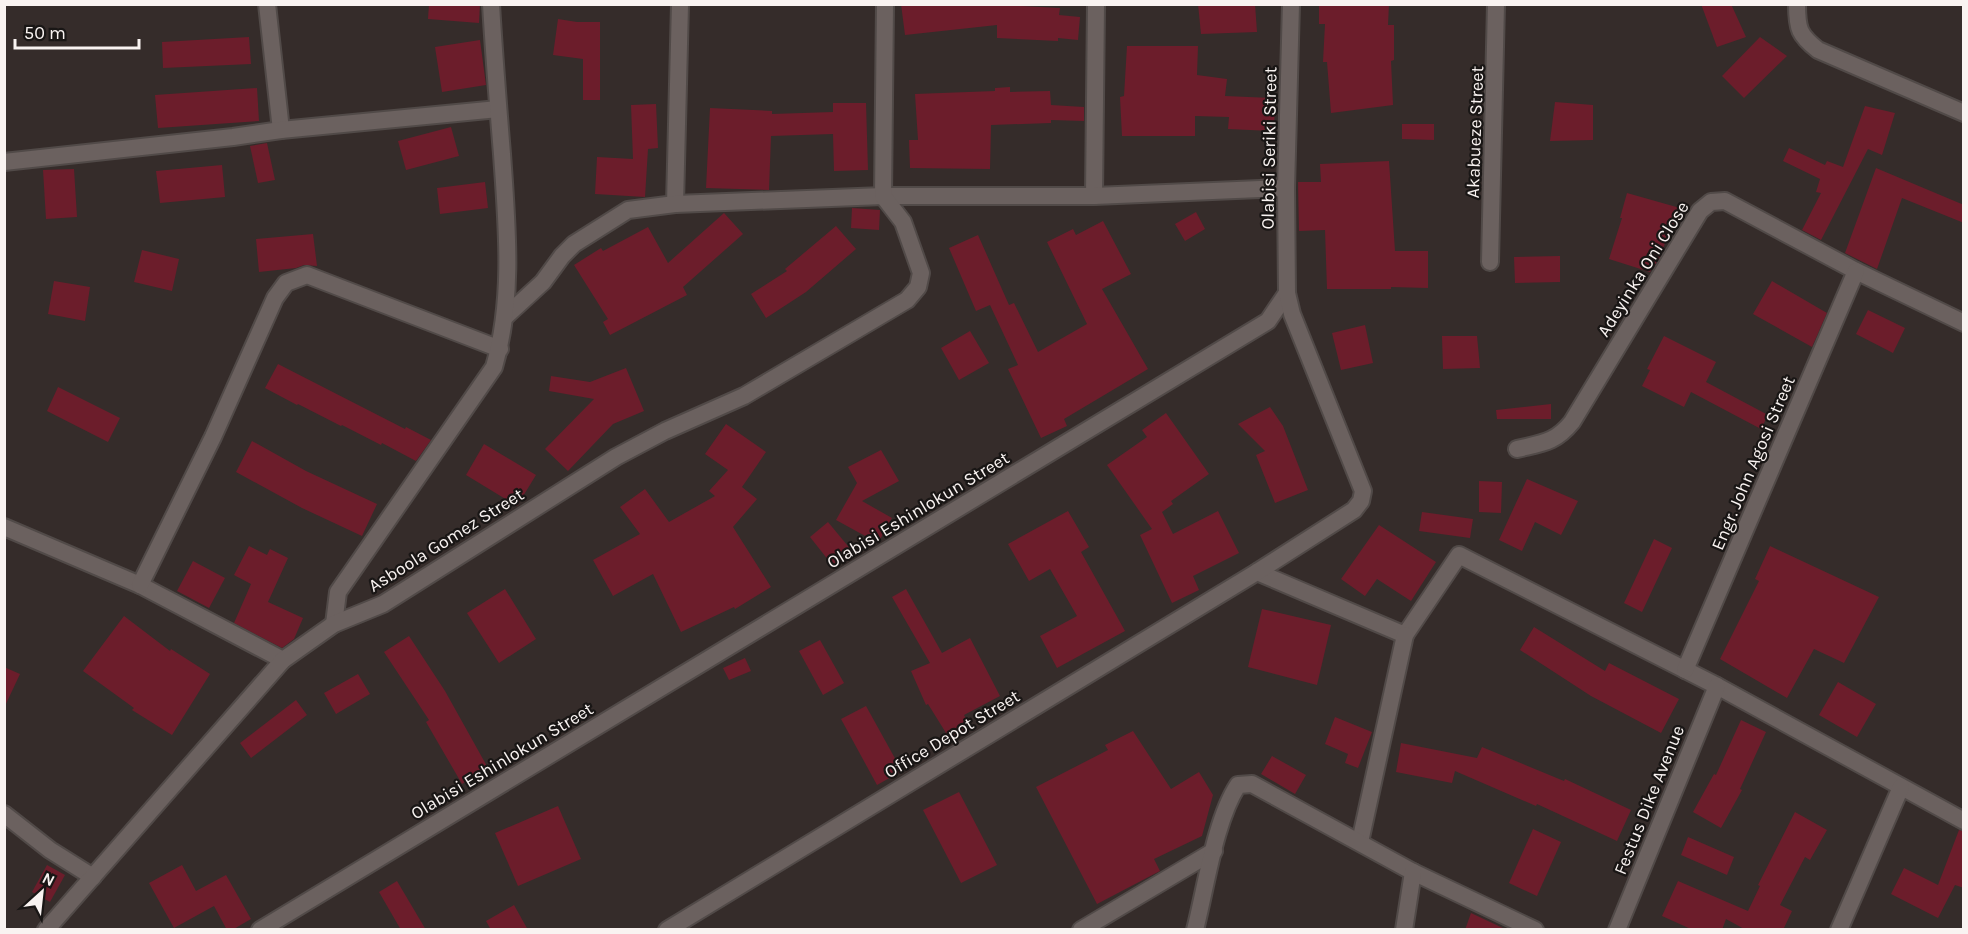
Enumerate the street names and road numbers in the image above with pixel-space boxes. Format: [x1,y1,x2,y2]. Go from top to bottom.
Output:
street label: Akabueze Street [1462,65,1488,199]
street label: Olabisi Seriki Street [1257,66,1281,230]
street label: Adeyinka Oni Close [1592,197,1694,341]
street label: Engr. John Agosi Street [1706,372,1800,553]
street label: Olabisi Eshinlokun Street [823,447,1013,573]
street label: Asboola Gomez Street [364,483,528,597]
street label: Office Depot Street [880,685,1024,783]
street label: Olabisi Eshinlokun Street [407,698,597,824]
street label: Festus Dike Avenue [1609,722,1689,878]

